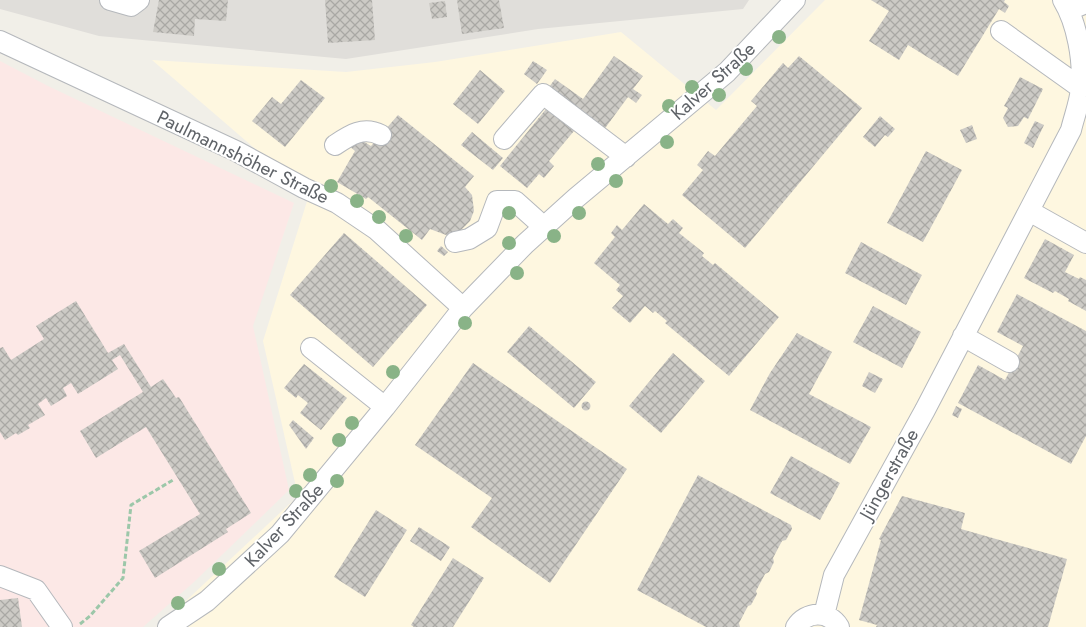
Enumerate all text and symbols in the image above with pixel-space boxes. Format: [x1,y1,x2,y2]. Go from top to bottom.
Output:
street label: Kalver Straße [665,36,761,126]
street label: Paulmannshöher Straße [152,104,334,211]
street label: Jüngerstraße [851,424,925,527]
street label: Kalver Straße [238,477,330,573]

